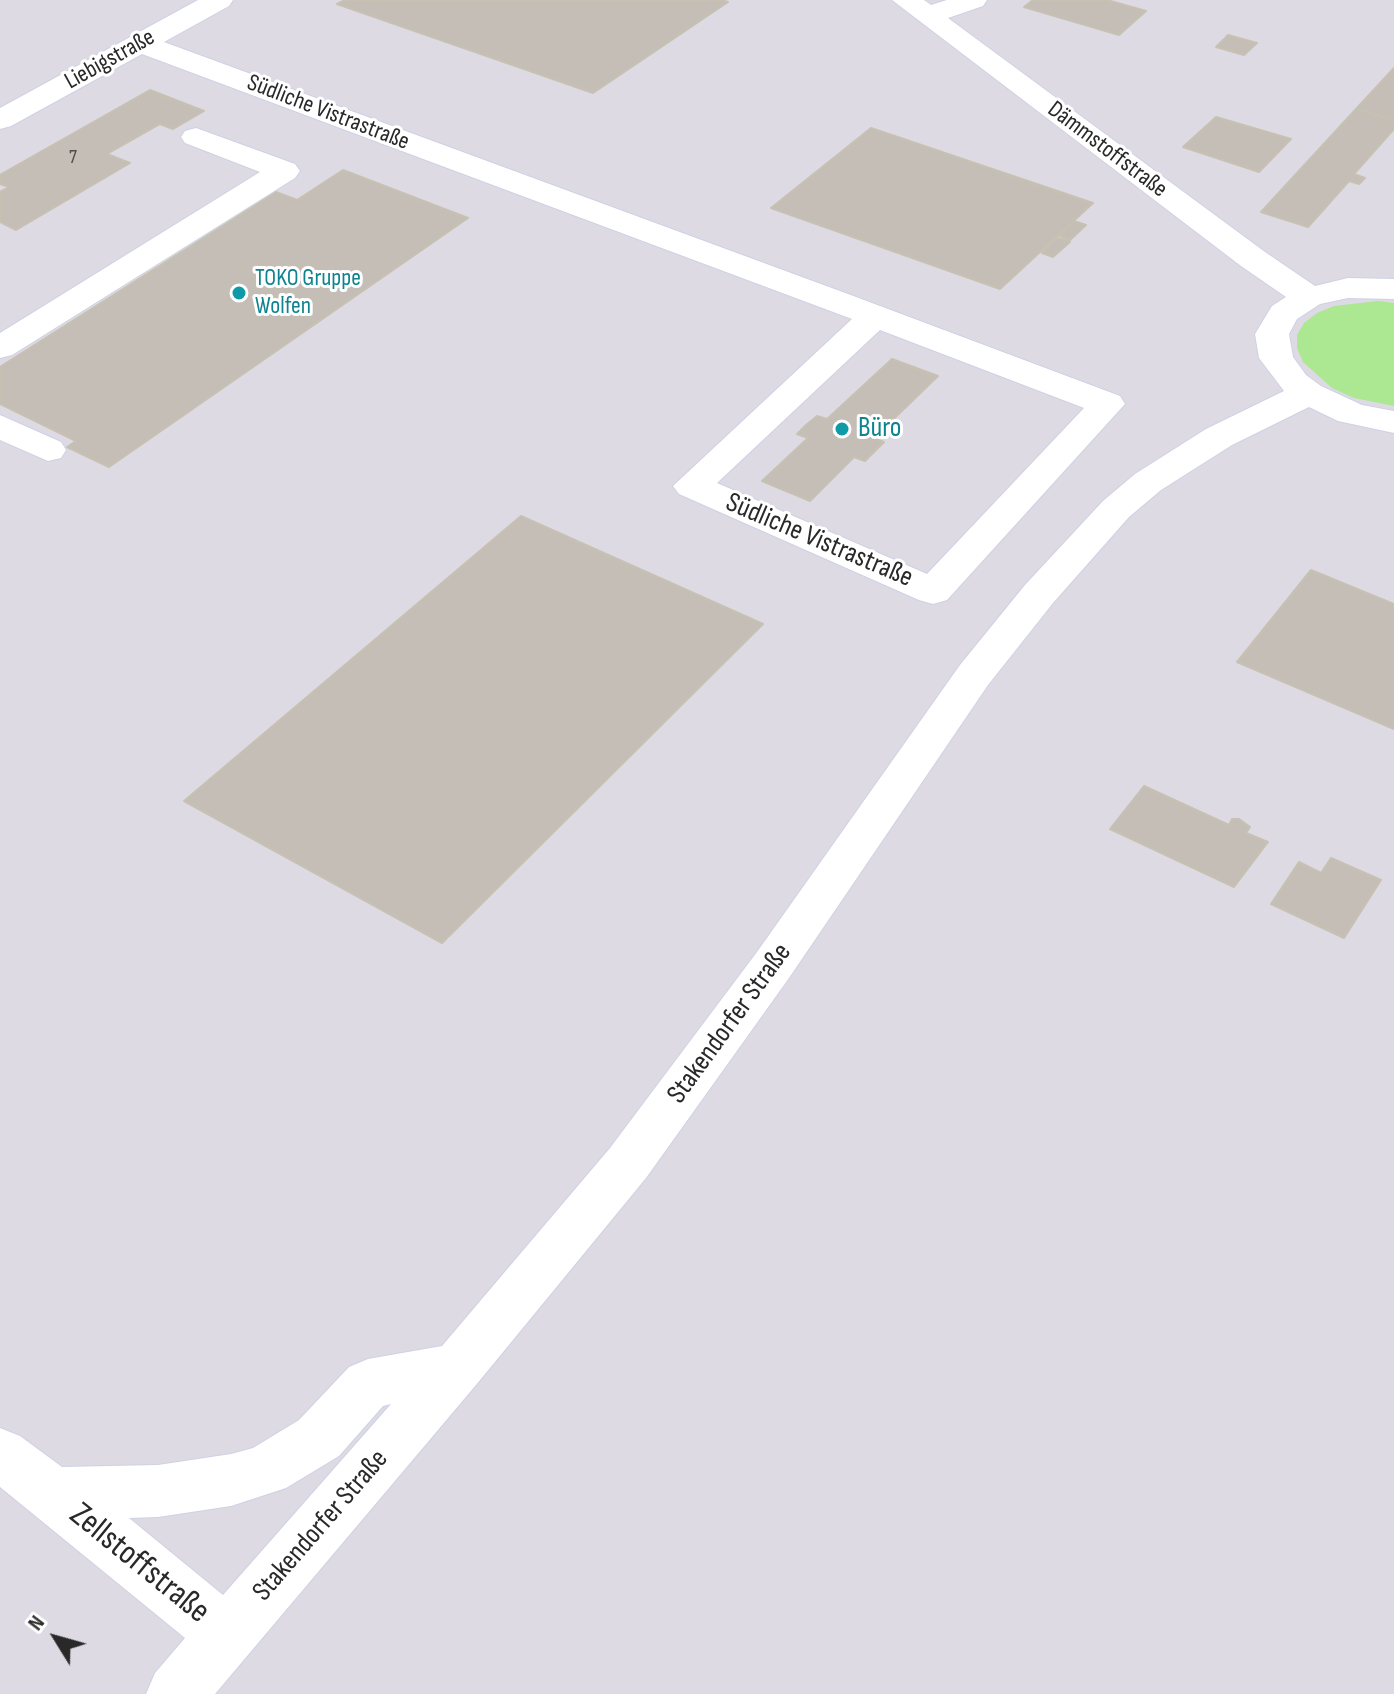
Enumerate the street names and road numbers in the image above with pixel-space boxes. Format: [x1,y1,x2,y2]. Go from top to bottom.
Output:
street label: Liebigstraße [60,24,160,96]
street label: Südliche Vistrastraße [243,69,413,157]
street label: Dämmstoffstraße [1041,96,1173,204]
street label: Südliche Vistrastraße [720,486,918,596]
street label: Stakendorfer Straße [661,937,799,1111]
street label: Stakendorfer Straße [246,1443,396,1609]
street label: Zellstoffstraße [61,1495,217,1633]

